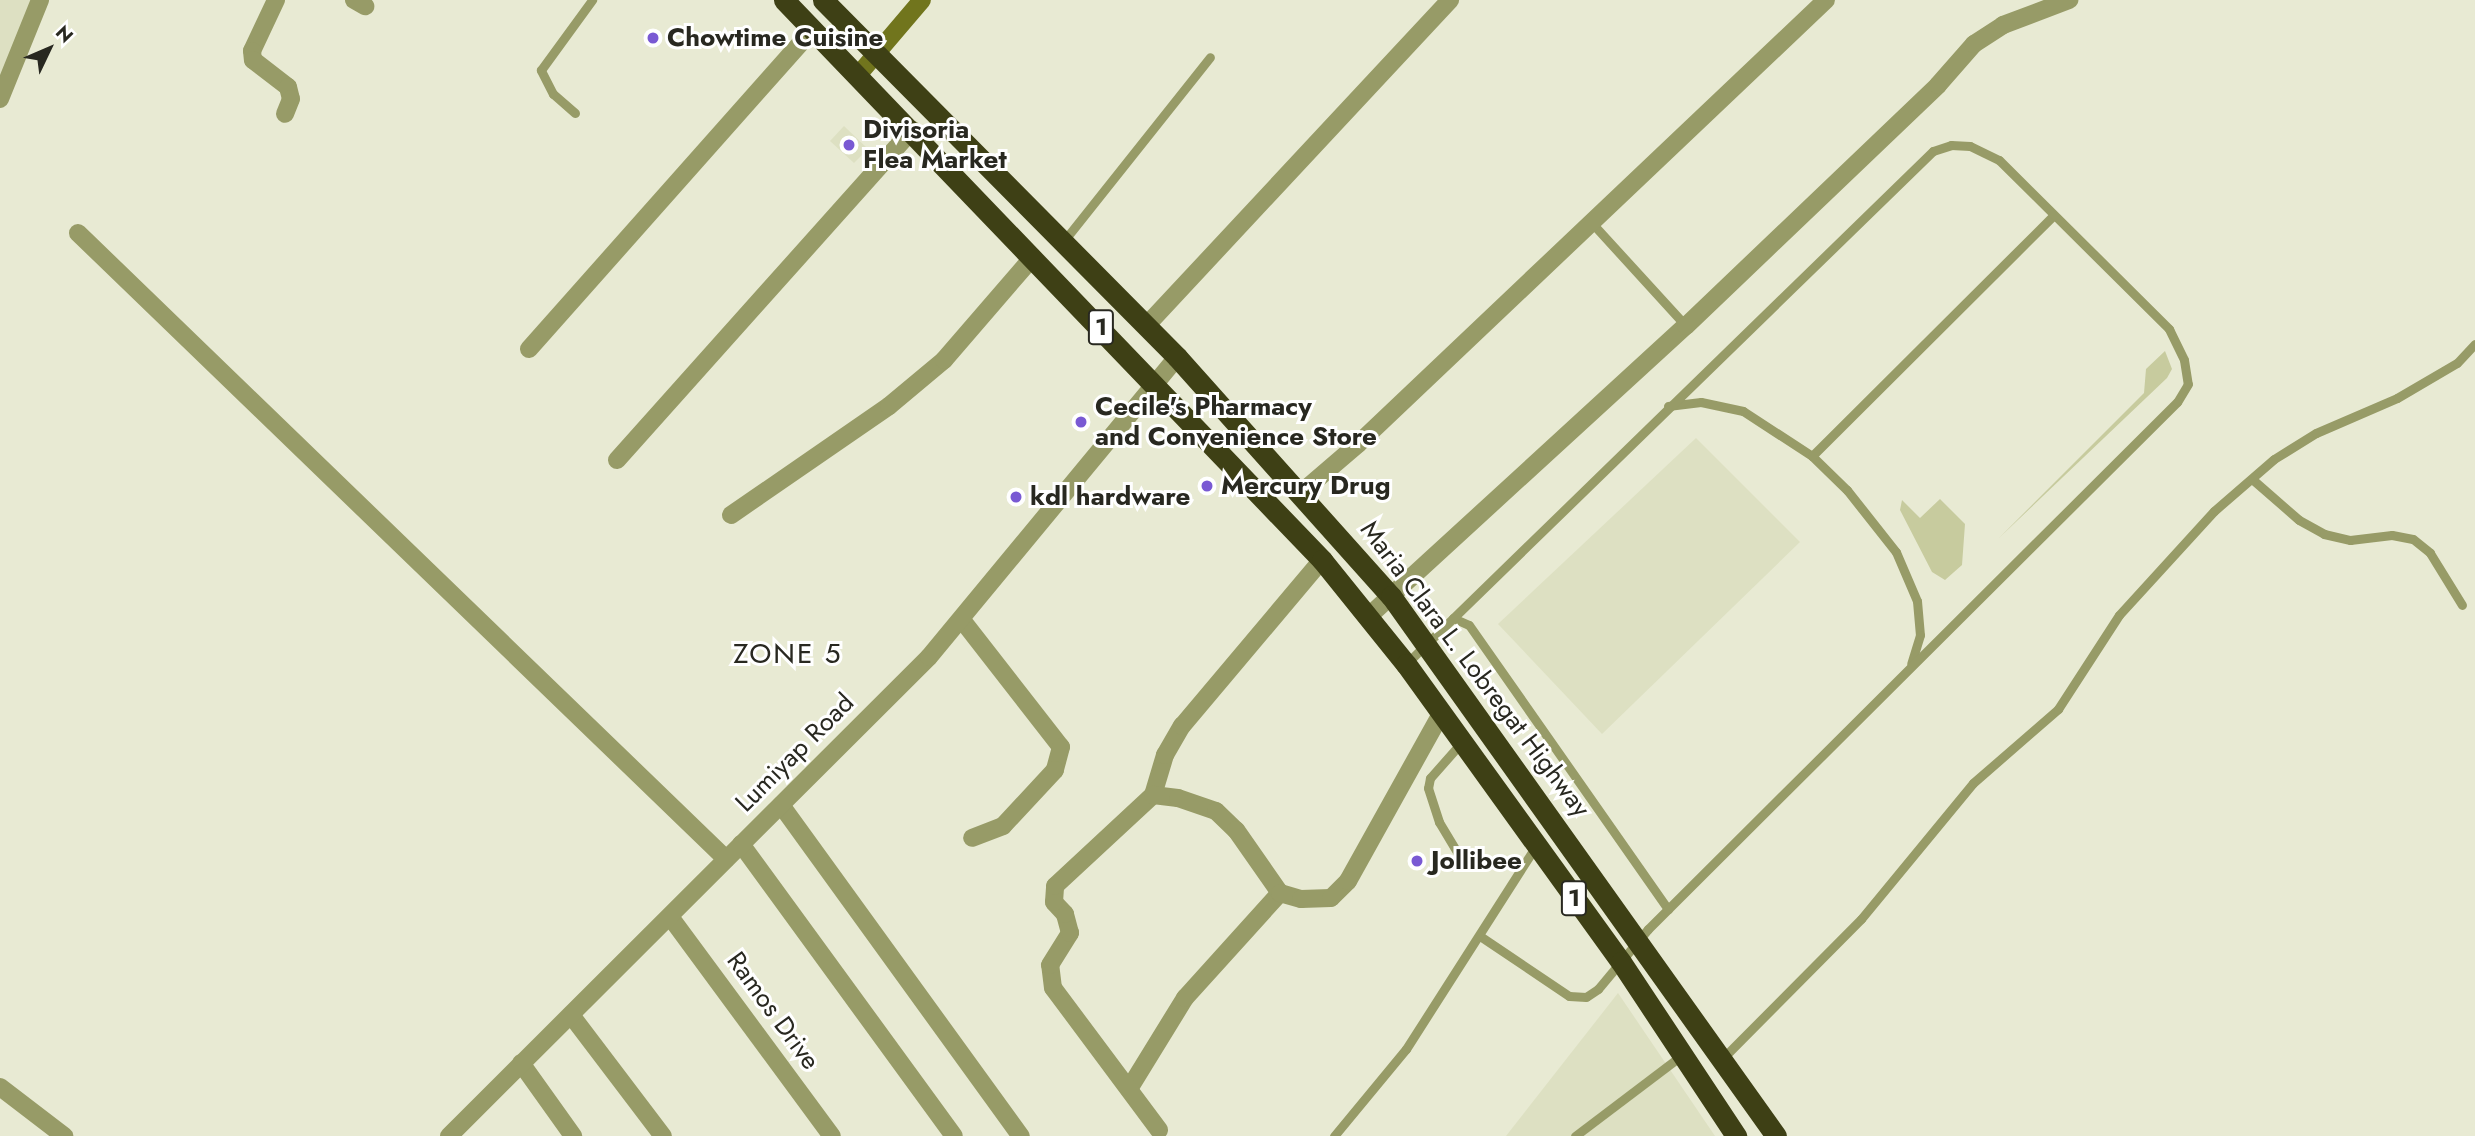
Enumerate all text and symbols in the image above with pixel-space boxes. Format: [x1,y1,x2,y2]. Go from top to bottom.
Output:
north arrow [14,14,84,84]
text: N [50,19,79,49]
place label: Chowtime Cuisine [667,22,883,54]
marker: Chowtime Cuisine [645,30,661,46]
place label: Divisoria Flea Market [863,114,1007,176]
marker: Divisoria Flea Market [841,137,857,153]
road number: 1 [1087,306,1115,348]
place label: Cecile's Pharmacy and Convenience Store [1095,391,1377,452]
marker: Cecile's Pharmacy and Convenience Store [1073,414,1089,430]
place label: Mercury Drug [1221,470,1391,502]
marker: Mercury Drug [1199,478,1215,494]
place label: kdl hardware [1030,481,1190,513]
marker: kdl hardware [1008,489,1024,505]
street label: Maria Clara L. Lobregat Highway [1354,515,1596,823]
district label: ZONE 5 [734,637,842,671]
street label: Lumiyap Road [729,687,861,819]
place label: Jollibee [1431,845,1522,877]
marker: Jollibee [1409,853,1425,869]
road number: 1 [1560,877,1588,918]
street label: Ramos Drive [720,946,826,1076]

